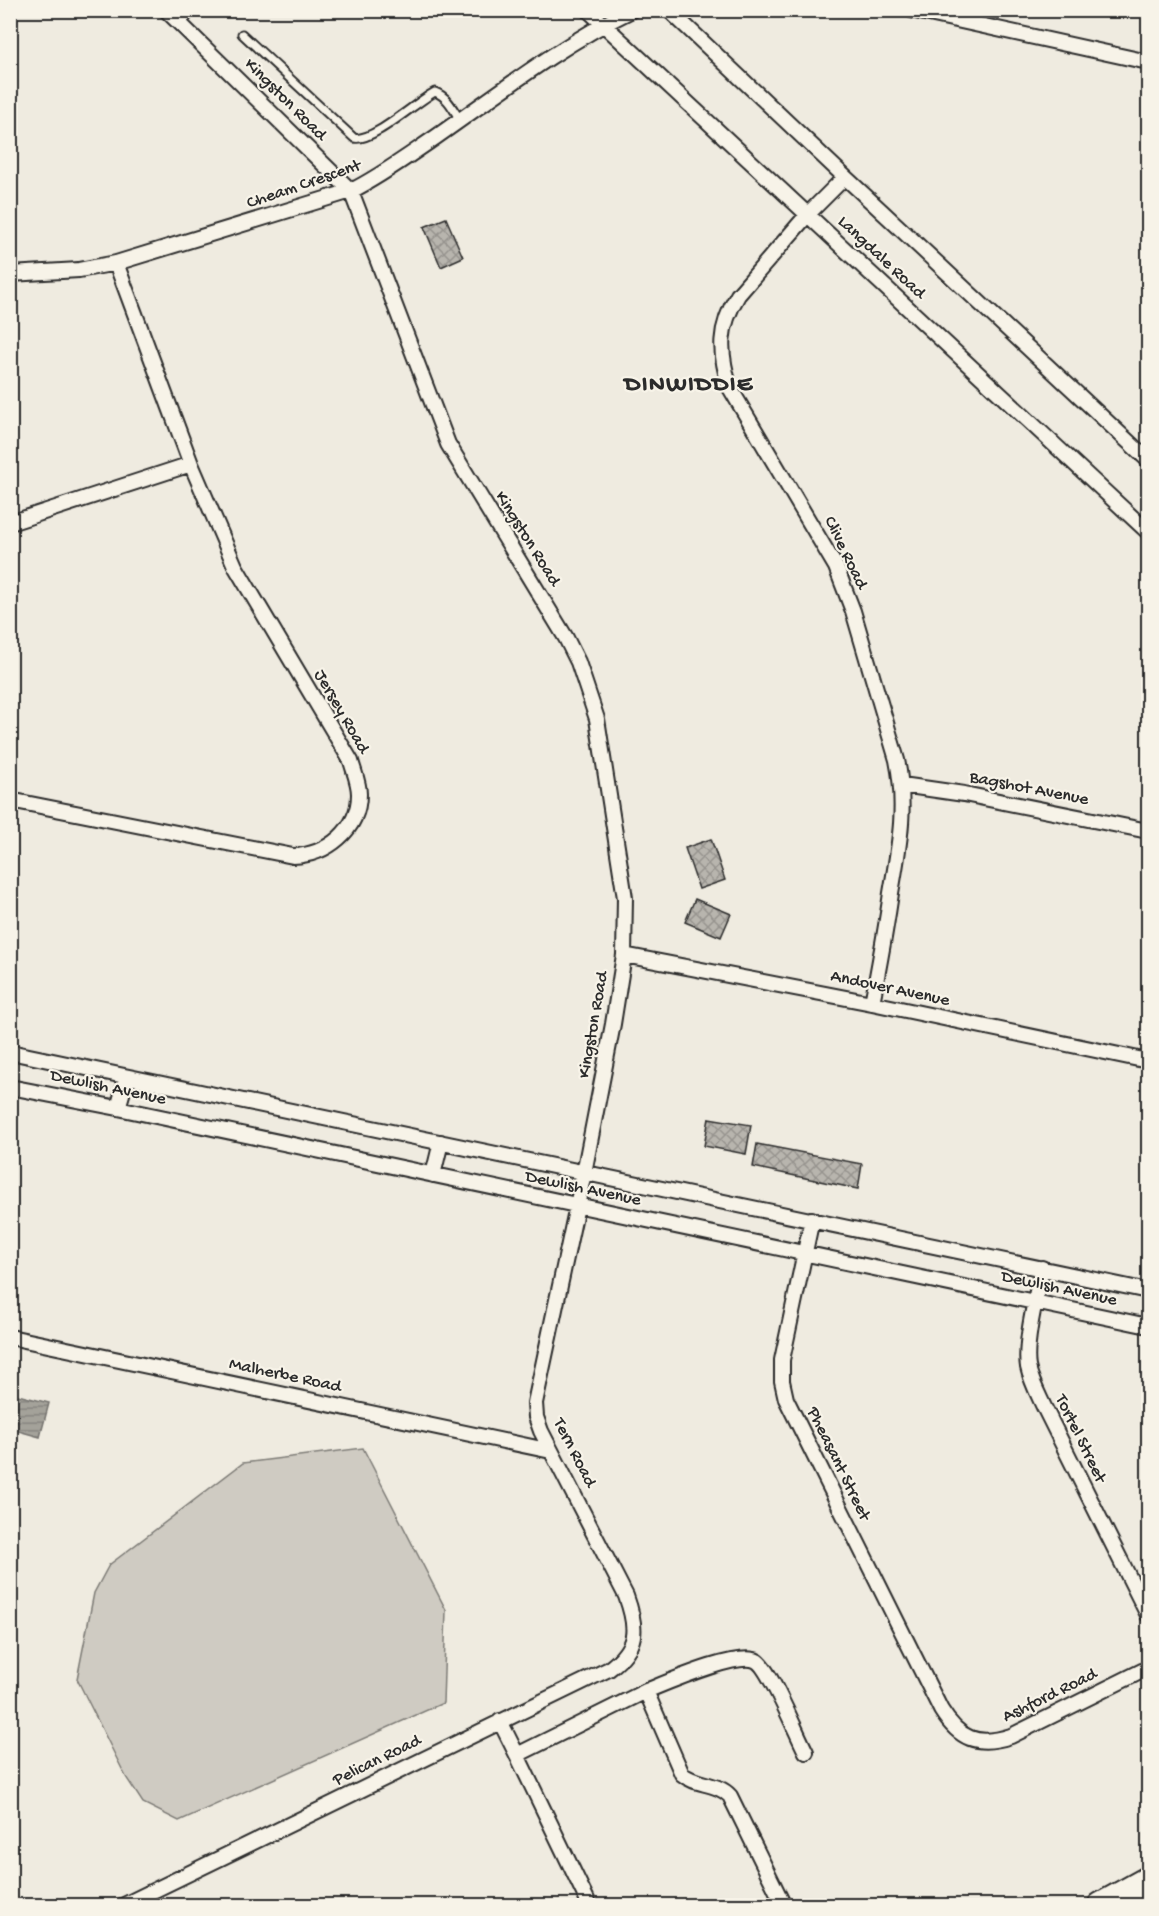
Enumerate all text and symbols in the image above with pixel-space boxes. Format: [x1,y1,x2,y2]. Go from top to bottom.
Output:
street label: Kingston Road [239,54,332,147]
street label: Cheam Crescent [244,155,365,214]
street label: Langdale Road [833,212,930,305]
district label: DINWIDDIE [623,371,754,400]
street label: Kingston Road [489,488,565,592]
street label: Clive Road [818,513,872,594]
street label: Jersey Road [309,666,374,759]
street label: Bagshot Avenue [967,767,1091,811]
street label: Andover Avenue [829,966,952,1012]
street label: Kingston Road [574,969,614,1080]
street label: Dewlish Avenue [47,1065,168,1111]
street label: Dewlish Avenue [522,1166,643,1212]
street label: Dewlish Avenue [998,1266,1119,1312]
street label: Malherbe Road [227,1354,344,1398]
street label: Tortel Street [1049,1391,1111,1488]
street label: Pheasant Street [801,1403,875,1526]
street label: Tern Road [547,1414,601,1492]
street label: Ashford Road [999,1664,1102,1728]
street label: Pelican Road [329,1730,426,1792]

